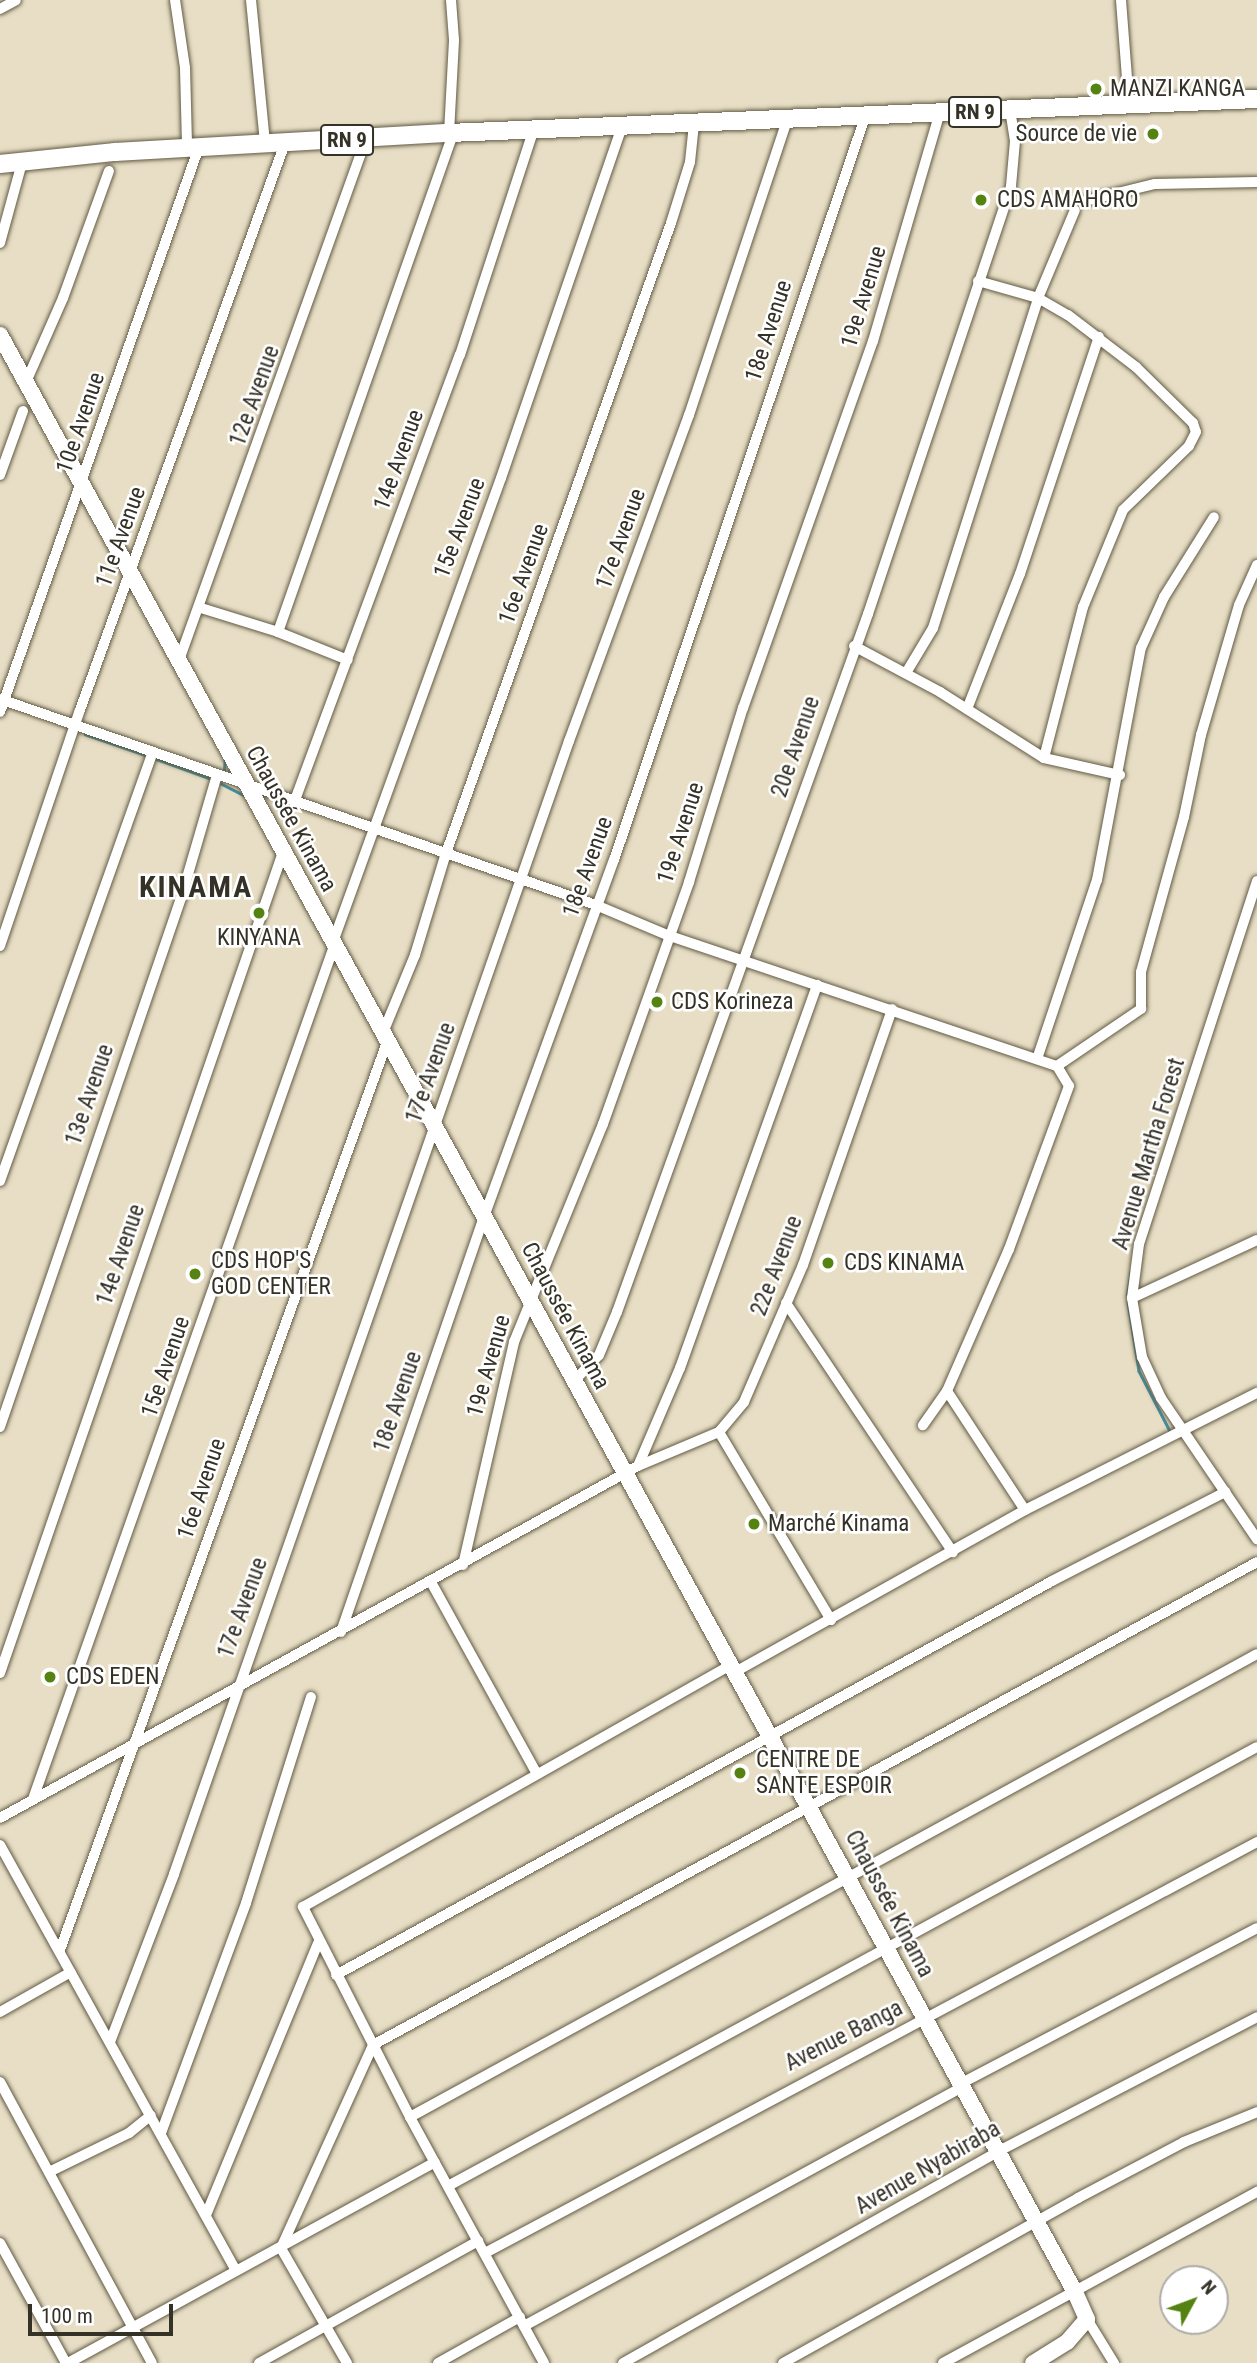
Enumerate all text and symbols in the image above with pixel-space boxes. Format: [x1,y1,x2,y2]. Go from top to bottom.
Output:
place label: MANZI KANGA [1110,75,1245,103]
marker: MANZI KANGA [1088,81,1104,97]
road number: RN 9 [947,94,1003,130]
place label: Source de vie [1016,120,1137,148]
road number: RN 9 [319,122,375,158]
marker: Source de vie [1143,124,1163,144]
place label: CDS AMAHORO [997,186,1139,214]
marker: CDS AMAHORO [971,190,991,210]
street label: 19e Avenue [835,243,893,351]
street label: 18e Avenue [740,277,798,385]
street label: 12e Avenue [224,342,286,450]
street label: 10e Avenue [51,369,111,477]
street label: 14e Avenue [368,406,430,514]
street label: 15e Avenue [428,474,492,582]
street label: 11e Avenue [90,483,152,591]
street label: 17e Avenue [590,485,652,593]
street label: 16e Avenue [493,520,555,628]
street label: 20e Avenue [766,693,826,801]
street label: Chaussée Kinama [240,741,342,897]
street label: 19e Avenue [652,779,710,887]
street label: 18e Avenue [557,813,619,921]
district label: KINAMA [140,869,252,905]
marker: KINYANA [251,905,267,921]
place label: KINYANA [217,924,301,952]
place label: CDS Korineza [671,988,793,1016]
marker: CDS Korineza [649,994,665,1010]
street label: 17e Avenue [400,1019,462,1127]
street label: 13e Avenue [60,1041,120,1149]
street label: Avenue Martha Forest [1107,1055,1191,1253]
street label: 14e Avenue [91,1201,151,1309]
street label: 22e Avenue [745,1212,809,1320]
street label: Chaussée Kinama [515,1238,615,1394]
place label: CDS HOP'S GOD CENTER [211,1247,331,1301]
place label: CDS KINAMA [844,1249,964,1277]
marker: CDS KINAMA [818,1253,838,1273]
marker: CDS HOP'S GOD CENTER [185,1264,205,1284]
street label: 19e Avenue [461,1312,517,1420]
street label: 15e Avenue [136,1313,196,1421]
street label: 18e Avenue [368,1348,428,1456]
street label: 16e Avenue [172,1435,232,1543]
place label: Marché Kinama [768,1510,909,1538]
marker: Marché Kinama [746,1516,762,1532]
street label: 17e Avenue [212,1554,274,1662]
place label: CDS EDEN [66,1663,160,1691]
marker: CDS EDEN [40,1667,60,1687]
place label: CENTRE DE SANTE ESPOIR [756,1746,892,1800]
marker: CENTRE DE SANTE ESPOIR [730,1763,750,1783]
street label: Chaussée Kinama [839,1826,939,1982]
street label: Avenue Banga [780,1995,908,2077]
street label: Avenue Nyabiraba [851,2115,1005,2221]
north arrow [1159,2265,1229,2335]
text: N [1196,2275,1221,2299]
scale bar [32,2290,177,2334]
text: 100 m [41,2304,93,2328]

